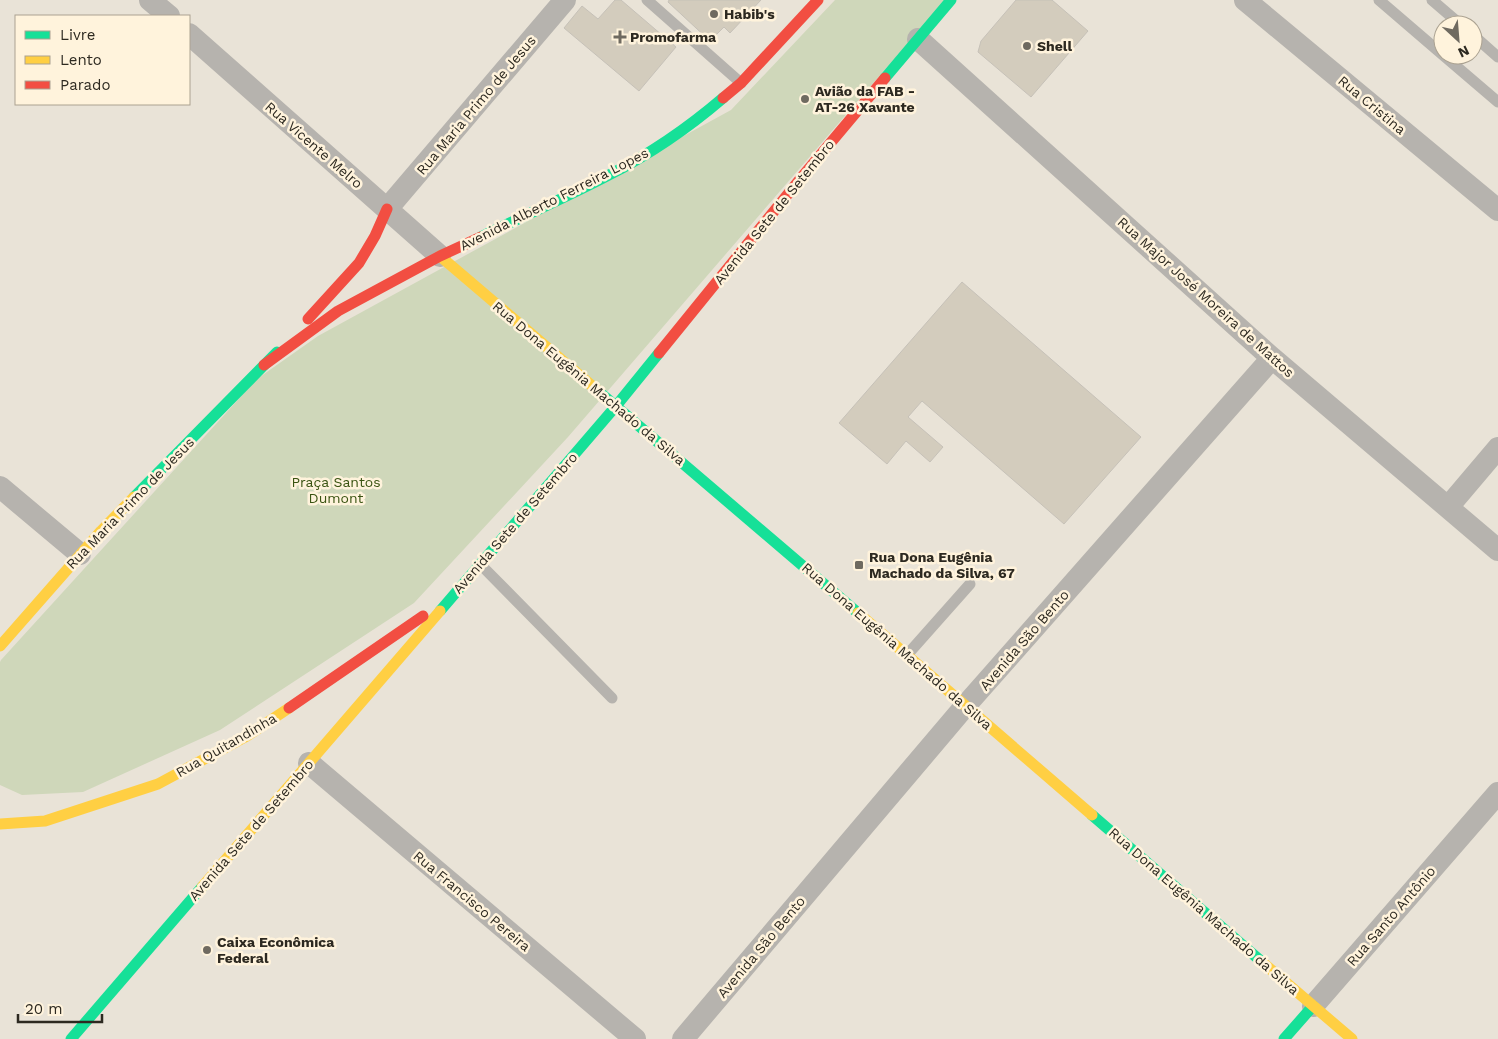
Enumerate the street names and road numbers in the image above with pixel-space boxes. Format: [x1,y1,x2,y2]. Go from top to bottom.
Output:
street label: Rua Maria Primo de Jesus [413,32,539,178]
street label: Rua Cristina [1335,72,1409,138]
street label: Rua Vicente Melro [262,98,366,192]
street label: Avenida Sete de Setembro [711,136,837,288]
street label: Avenida Alberto Ferreira Lopes [457,144,651,254]
street label: Rua Major José Moreira de Mattos [1115,214,1297,380]
street label: Rua Dona Eugênia Machado da Silva [490,298,689,468]
street label: Rua Maria Primo de Jesus [63,434,197,572]
street label: Avenida Sete de Setembro [449,449,581,597]
street label: Rua Dona Eugênia Machado da Silva [799,559,995,733]
street label: Avenida São Bento [976,587,1072,693]
street label: Rua Quitandinha [173,710,279,780]
street label: Avenida Sete de Setembro [185,756,317,904]
street label: Rua Dona Eugênia Machado da Silva [1106,824,1302,998]
street label: Rua Francisco Pereira [410,847,534,955]
street label: Rua Santo Antônio [1343,863,1439,969]
street label: Avenida São Bento [714,893,808,1001]

